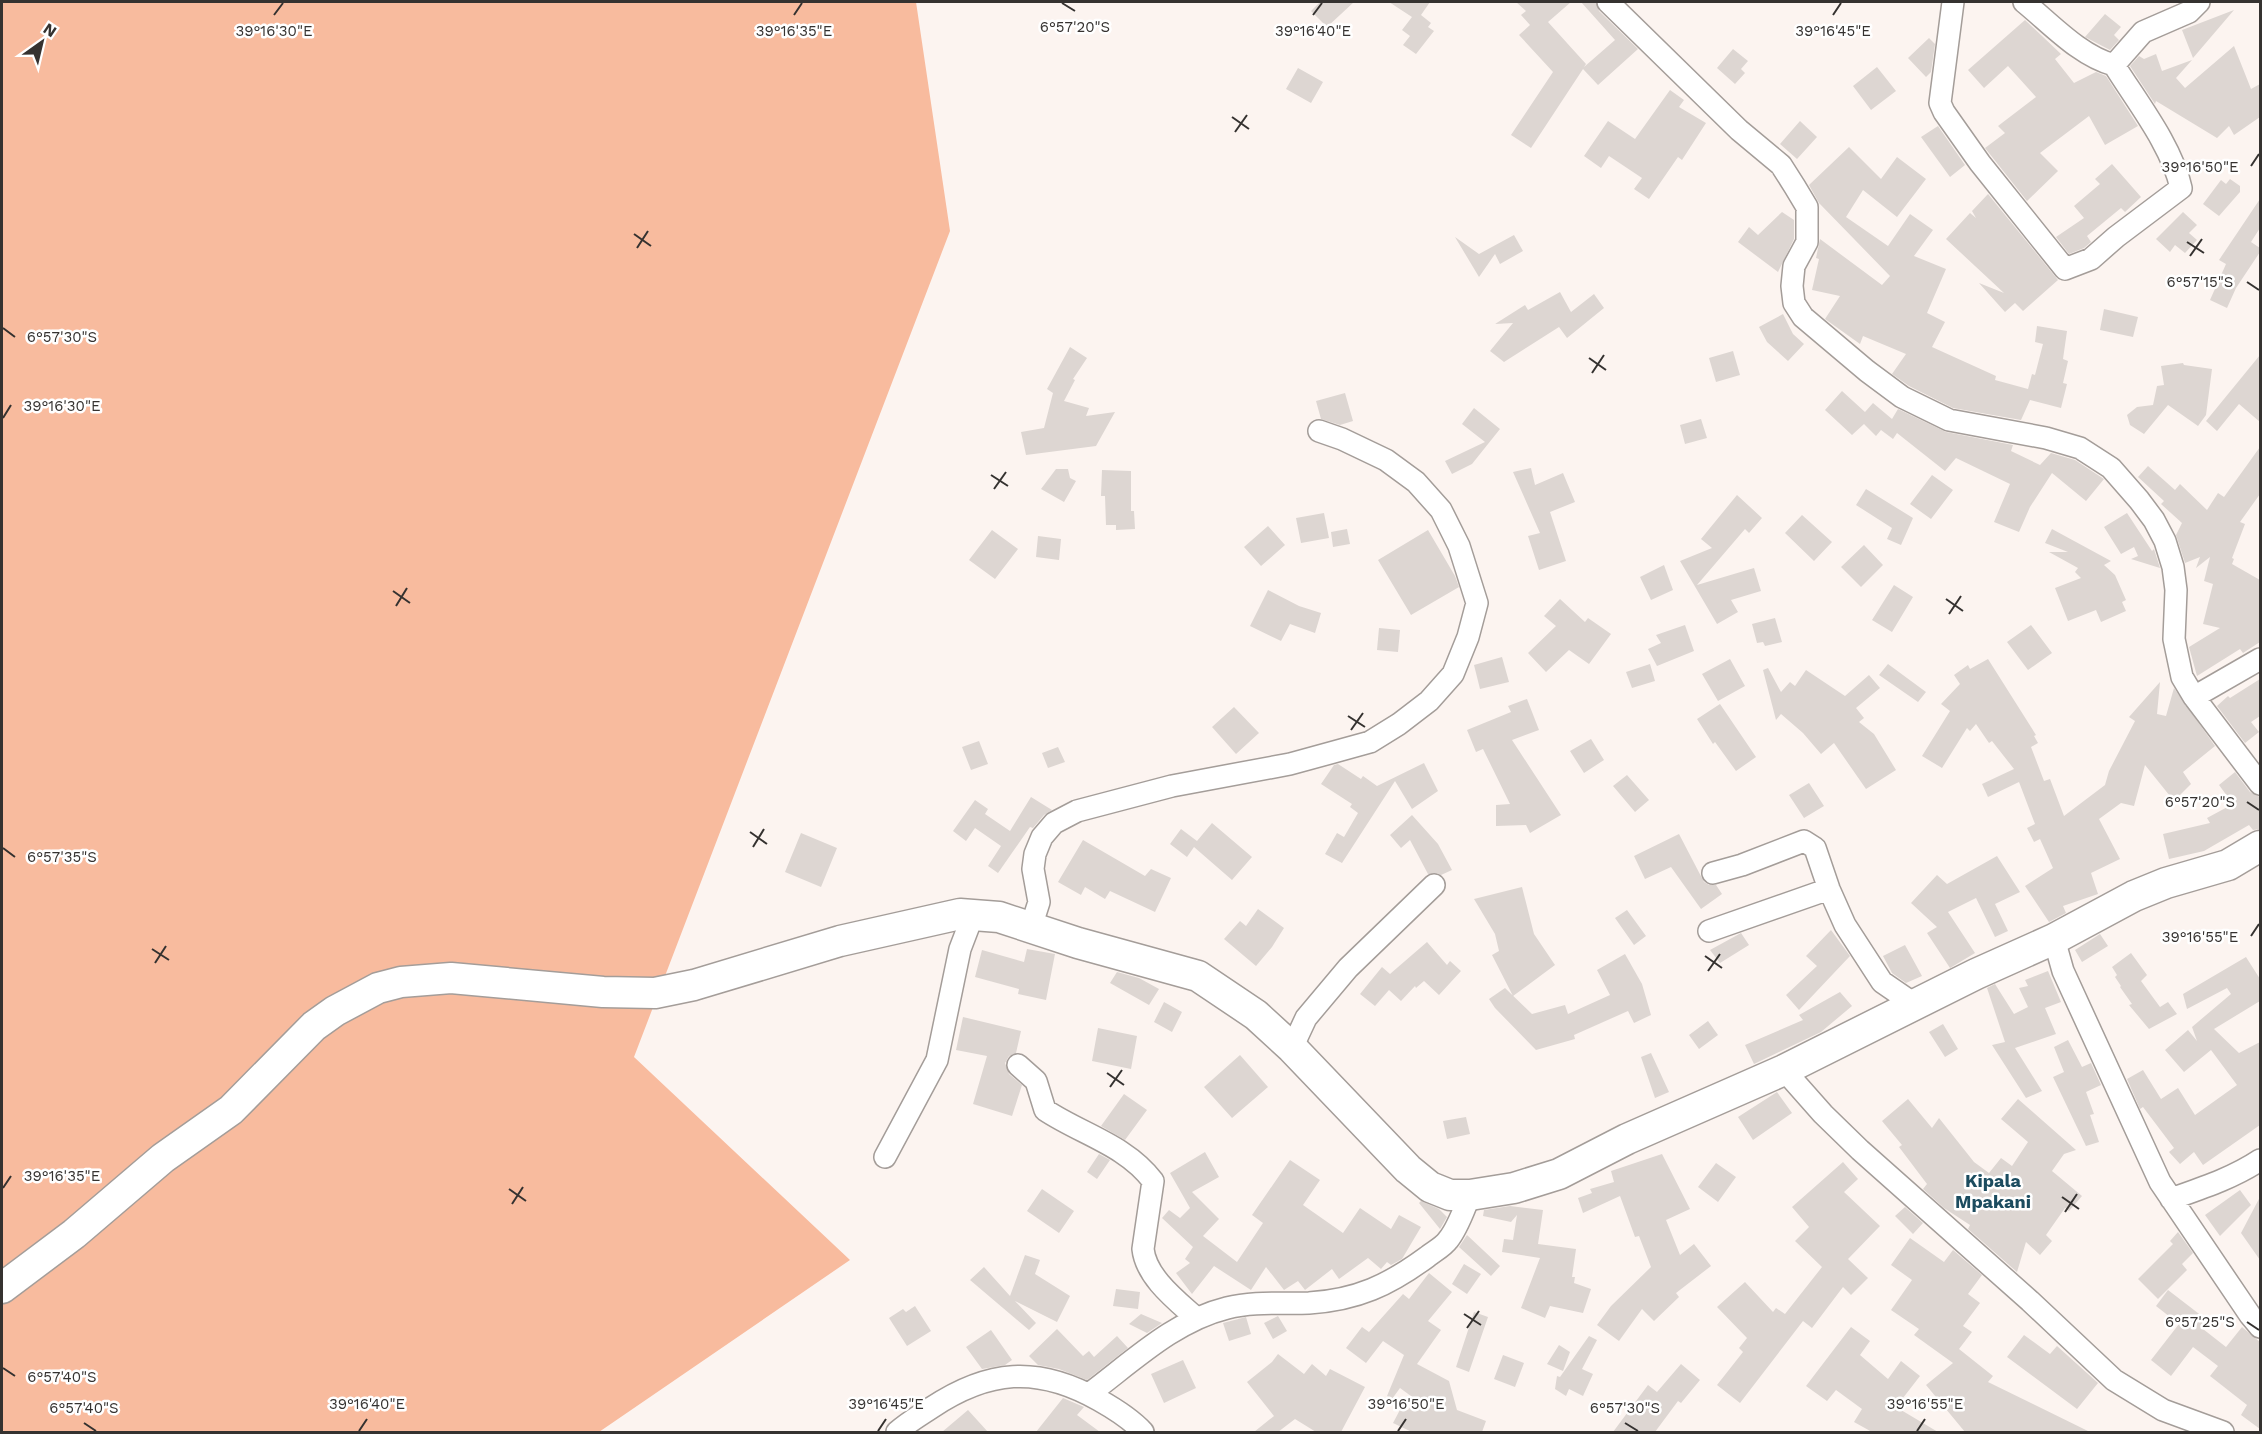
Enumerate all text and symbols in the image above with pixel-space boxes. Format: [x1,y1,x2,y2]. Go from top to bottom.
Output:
north arrow [12,12,72,72]
text: 6°57'20"S [1040,18,1110,36]
text: N [40,19,60,41]
text: 39°16'30"E [235,22,313,40]
text: 39°16'35"E [756,22,832,40]
text: 39°16'40"E [1275,22,1351,40]
text: 39°16'45"E [1795,22,1871,40]
text: 39°16'50"E [2161,158,2239,176]
text: 6°57'15"S [2167,273,2233,291]
text: 6°57'30"S [27,328,97,346]
text: 39°16'30"E [23,397,101,415]
text: 6°57'20"S [2165,793,2235,811]
text: 6°57'35"S [27,848,97,866]
text: 39°16'55"E [2162,928,2238,946]
text: 39°16'35"E [24,1167,100,1185]
district label: Kipala Mpakani [1955,1170,2031,1212]
text: 6°57'25"S [2165,1313,2235,1331]
text: 6°57'40"S [27,1368,97,1386]
text: 39°16'40"E [329,1395,405,1413]
text: 39°16'45"E [848,1395,924,1413]
text: 39°16'50"E [1367,1395,1445,1413]
text: 39°16'55"E [1887,1395,1963,1413]
text: 6°57'40"S [49,1399,119,1417]
text: 6°57'30"S [1590,1399,1660,1417]

